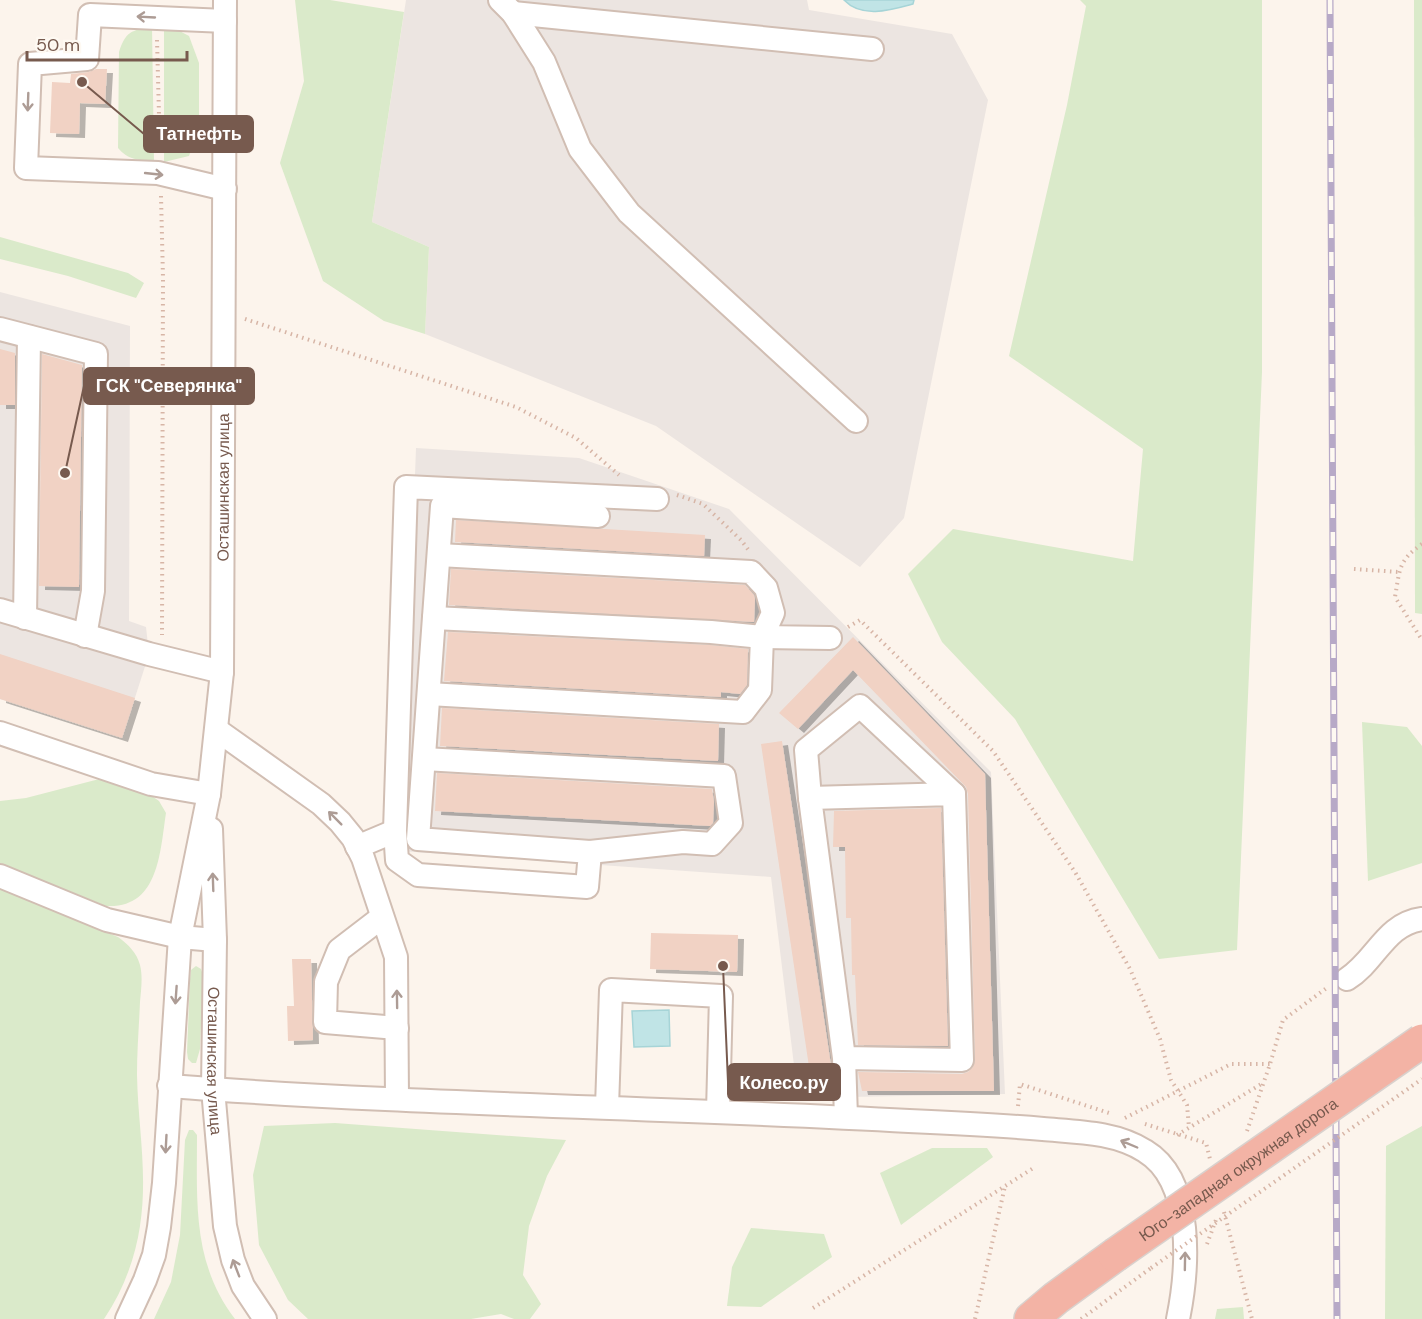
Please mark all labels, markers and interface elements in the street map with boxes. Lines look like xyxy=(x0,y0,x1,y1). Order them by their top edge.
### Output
one-way arrow xyxy=(136,12,156,23)
scale bar xyxy=(27,24,188,62)
text: 50 m xyxy=(36,33,80,57)
one-way arrow xyxy=(23,91,34,111)
callout: Татнефть xyxy=(144,116,253,152)
text: Татнефть xyxy=(156,122,242,146)
one-way arrow xyxy=(144,169,163,180)
callout: ГСК "Северянка" xyxy=(84,368,254,404)
text: ГСК "Северянка" xyxy=(96,374,242,398)
street label: Осташинская улица xyxy=(212,413,234,562)
one-way arrow xyxy=(328,811,343,826)
one-way arrow xyxy=(207,872,218,892)
one-way arrow xyxy=(170,985,181,1005)
street label: Осташинская улица xyxy=(202,987,227,1136)
one-way arrow xyxy=(391,989,402,1009)
callout: Колесо.ру xyxy=(728,1064,840,1100)
text: Колесо.ру xyxy=(740,1071,828,1095)
street label: Юго-западная окружная дорога xyxy=(1135,1093,1342,1246)
one-way arrow xyxy=(160,1134,171,1154)
one-way arrow xyxy=(1121,1138,1139,1149)
one-way arrow xyxy=(1179,1252,1191,1272)
one-way arrow xyxy=(230,1260,241,1278)

